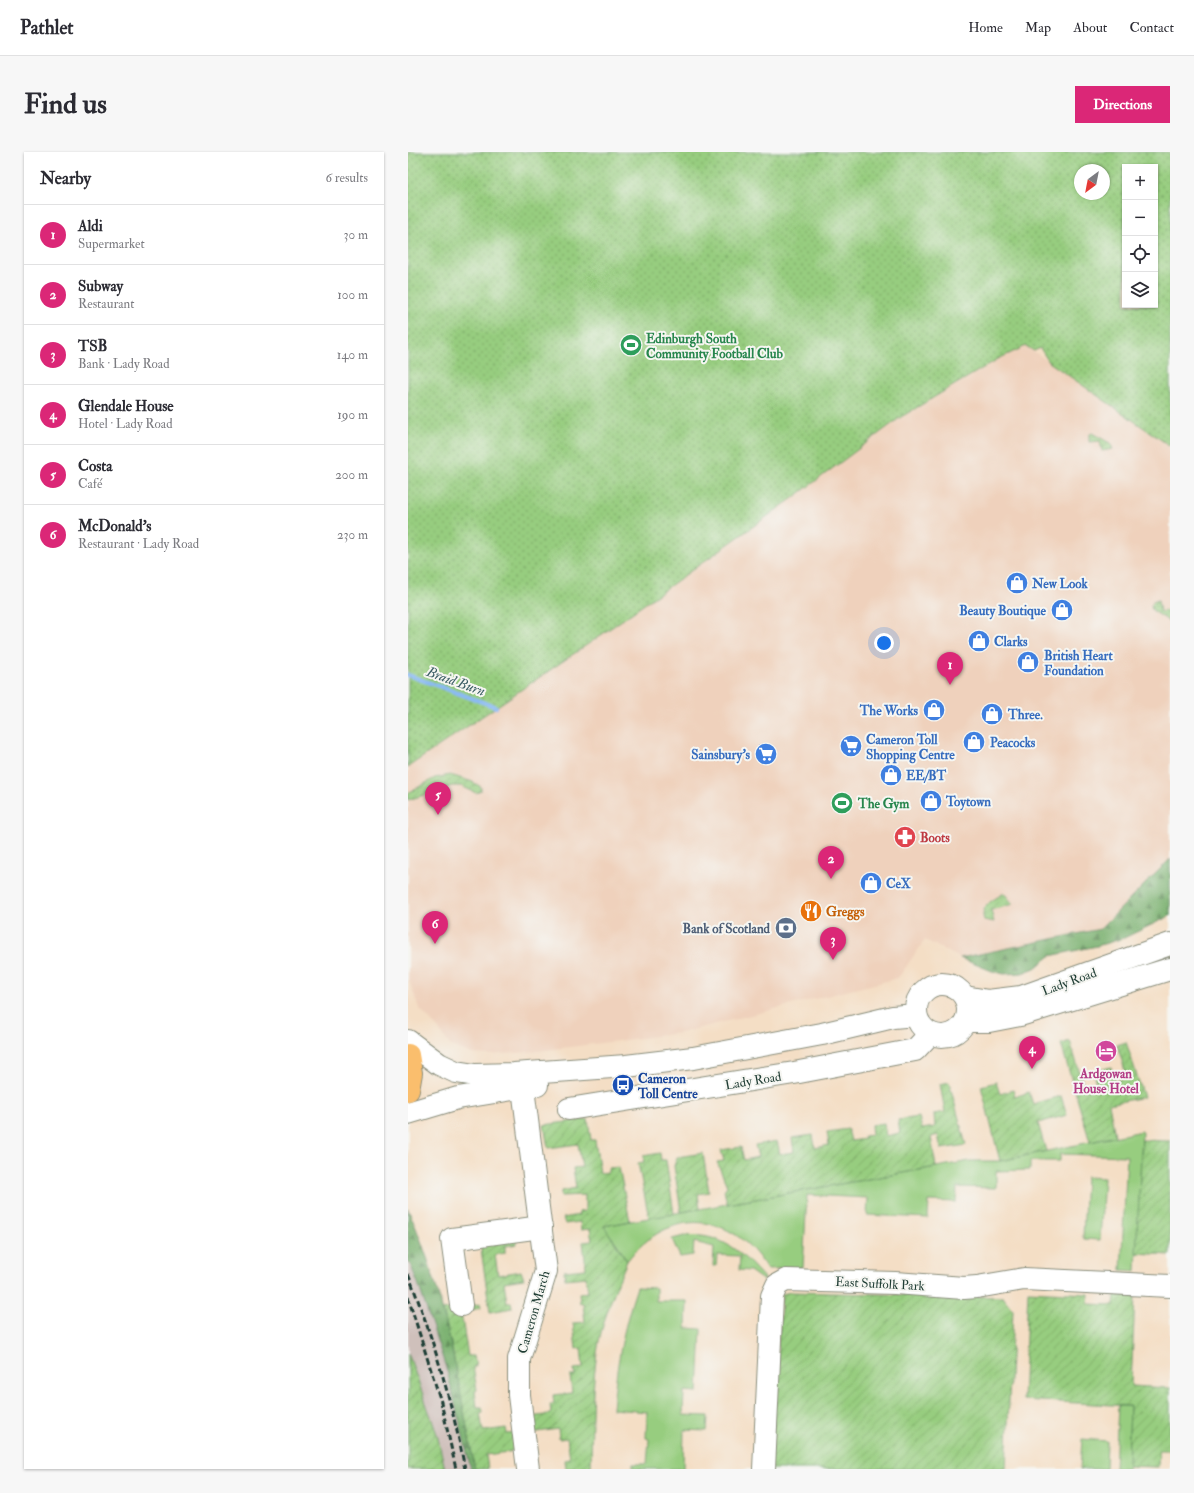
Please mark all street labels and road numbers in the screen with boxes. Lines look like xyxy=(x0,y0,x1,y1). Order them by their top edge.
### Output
street label: Lady Road xyxy=(1040,965,1100,1000)
street label: Lady Road xyxy=(724,1069,783,1094)
street label: Cameron March xyxy=(514,1269,553,1356)
street label: East Suffolk Park xyxy=(835,1274,926,1294)

